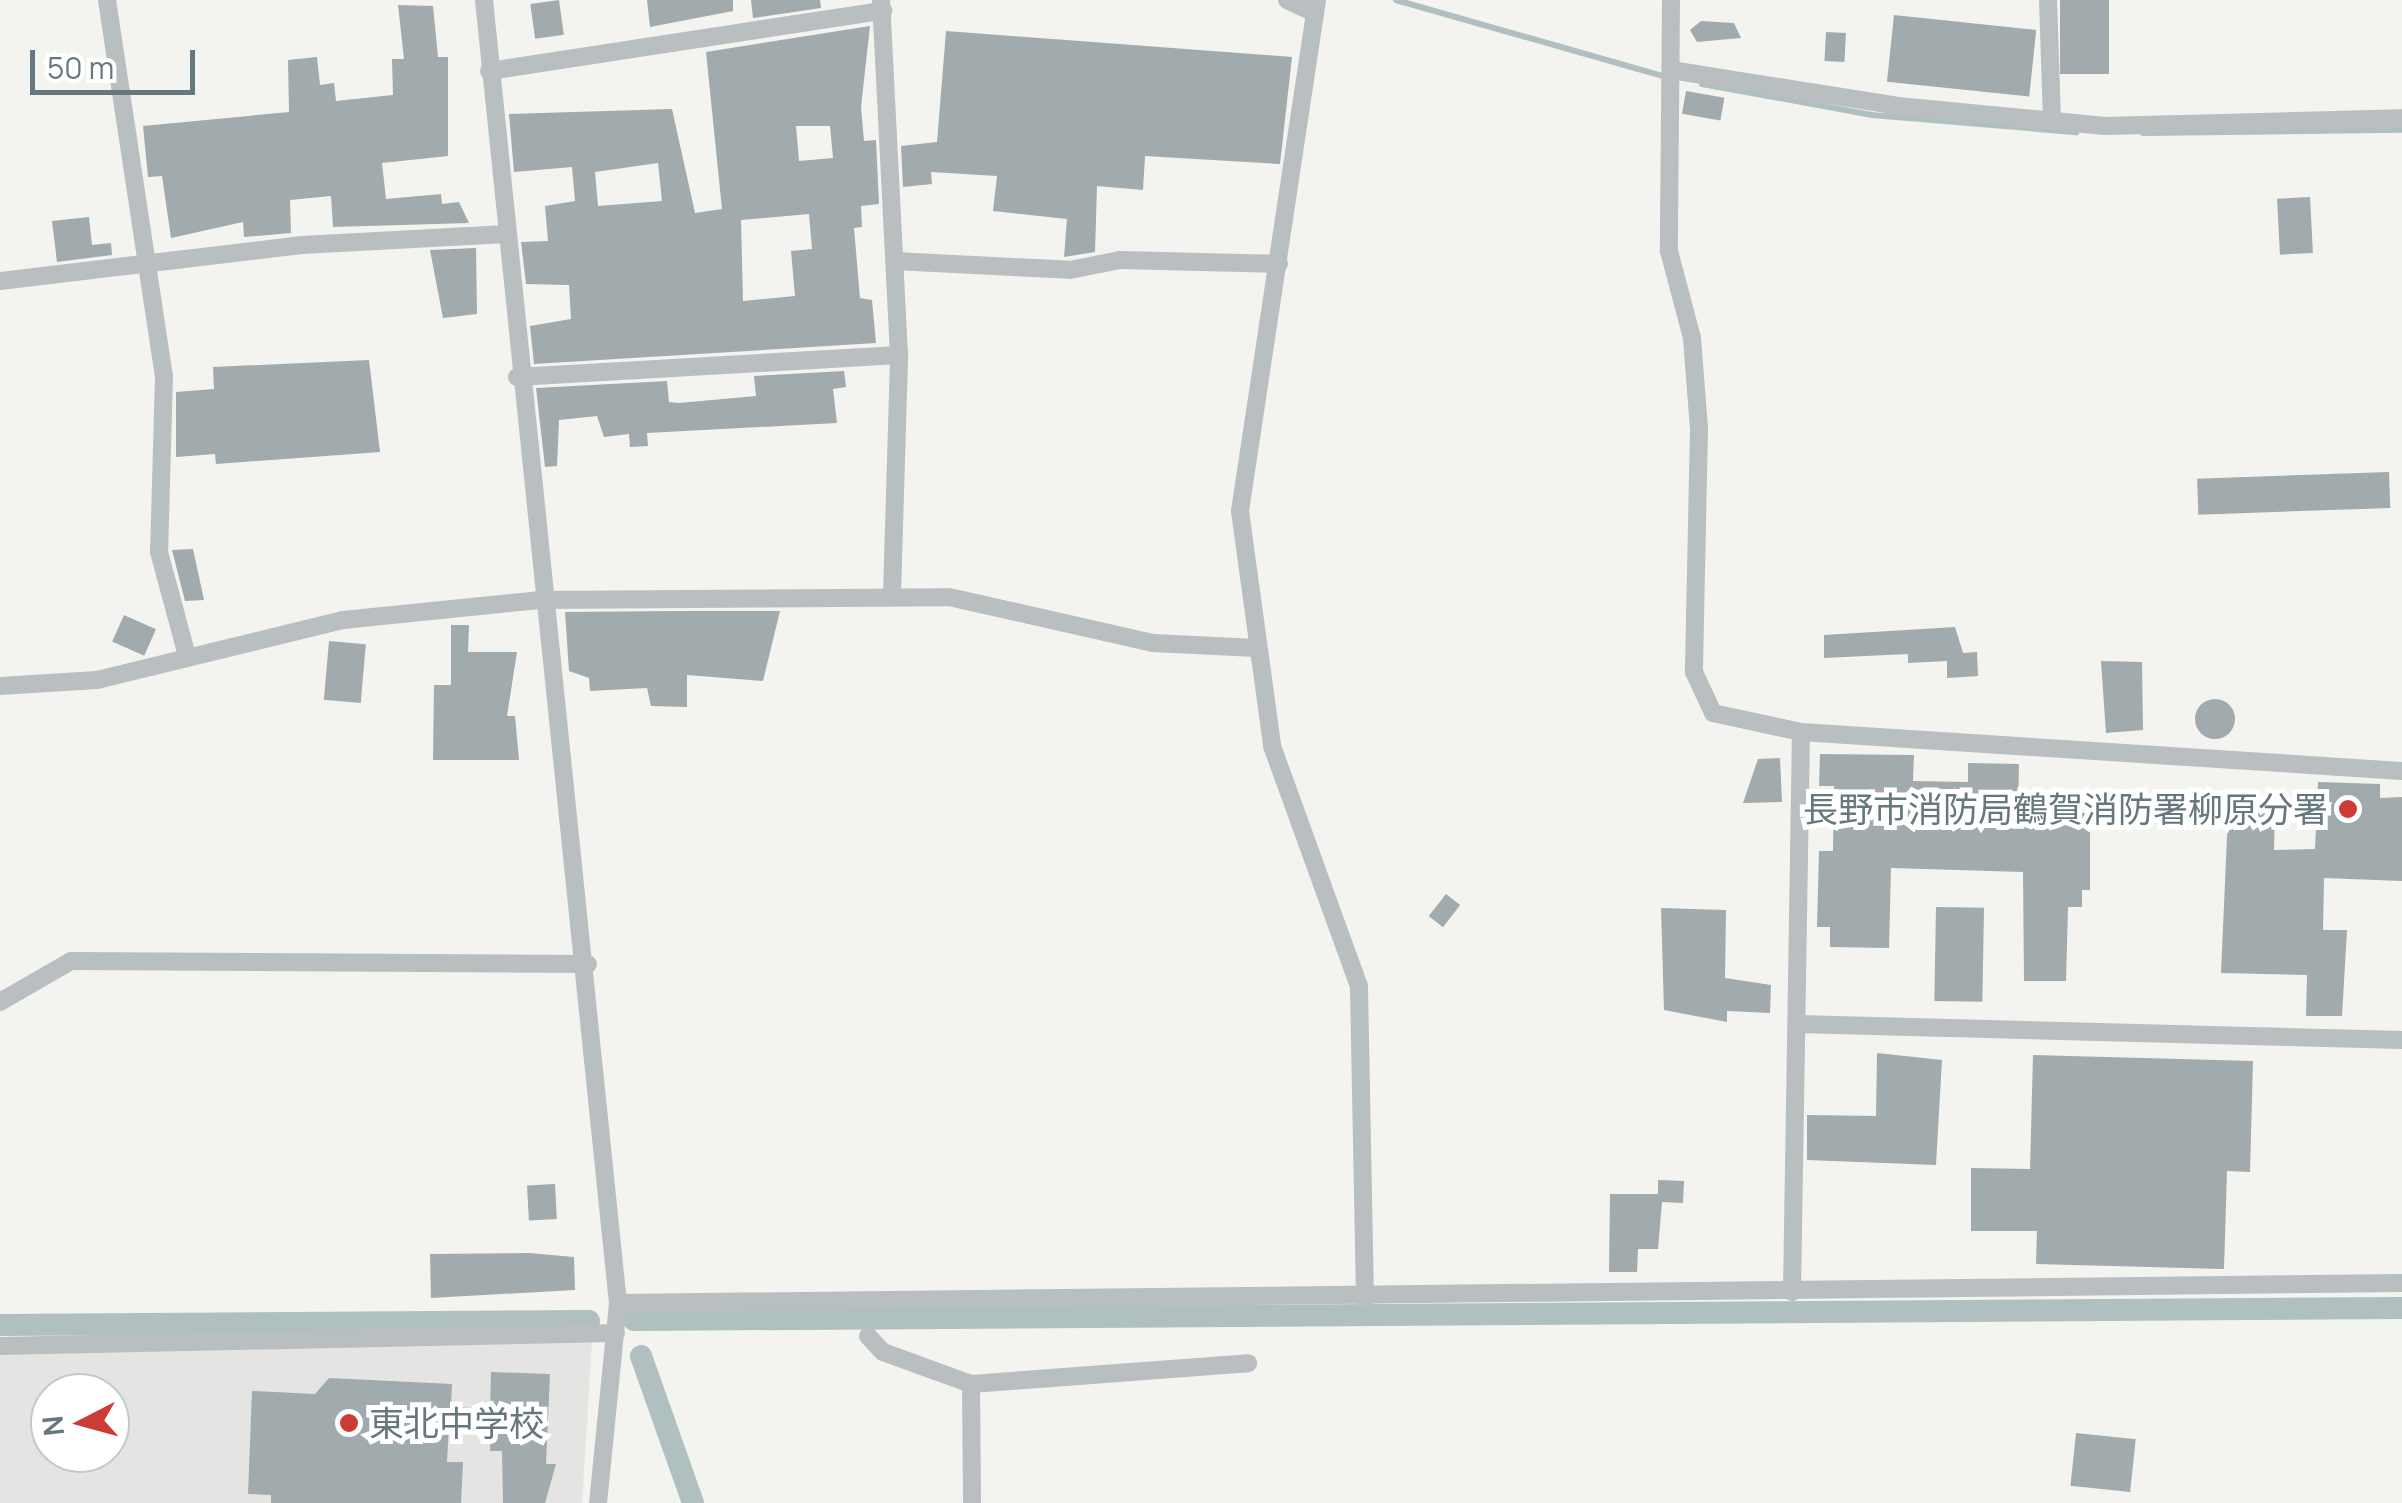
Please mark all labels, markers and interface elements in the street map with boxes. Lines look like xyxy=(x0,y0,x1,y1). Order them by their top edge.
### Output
scale bar xyxy=(35,30,200,92)
text: 50 m xyxy=(47,47,114,88)
place label: 長野市消防局鶴賀消防署柳原分署 xyxy=(1803,788,2328,830)
marker: 長野市消防局鶴賀消防署柳原分署 xyxy=(2337,798,2359,820)
north arrow xyxy=(30,1373,130,1473)
place label: 東北中学校 xyxy=(369,1402,544,1444)
marker: 東北中学校 xyxy=(338,1412,360,1434)
text: N xyxy=(32,1414,72,1438)

